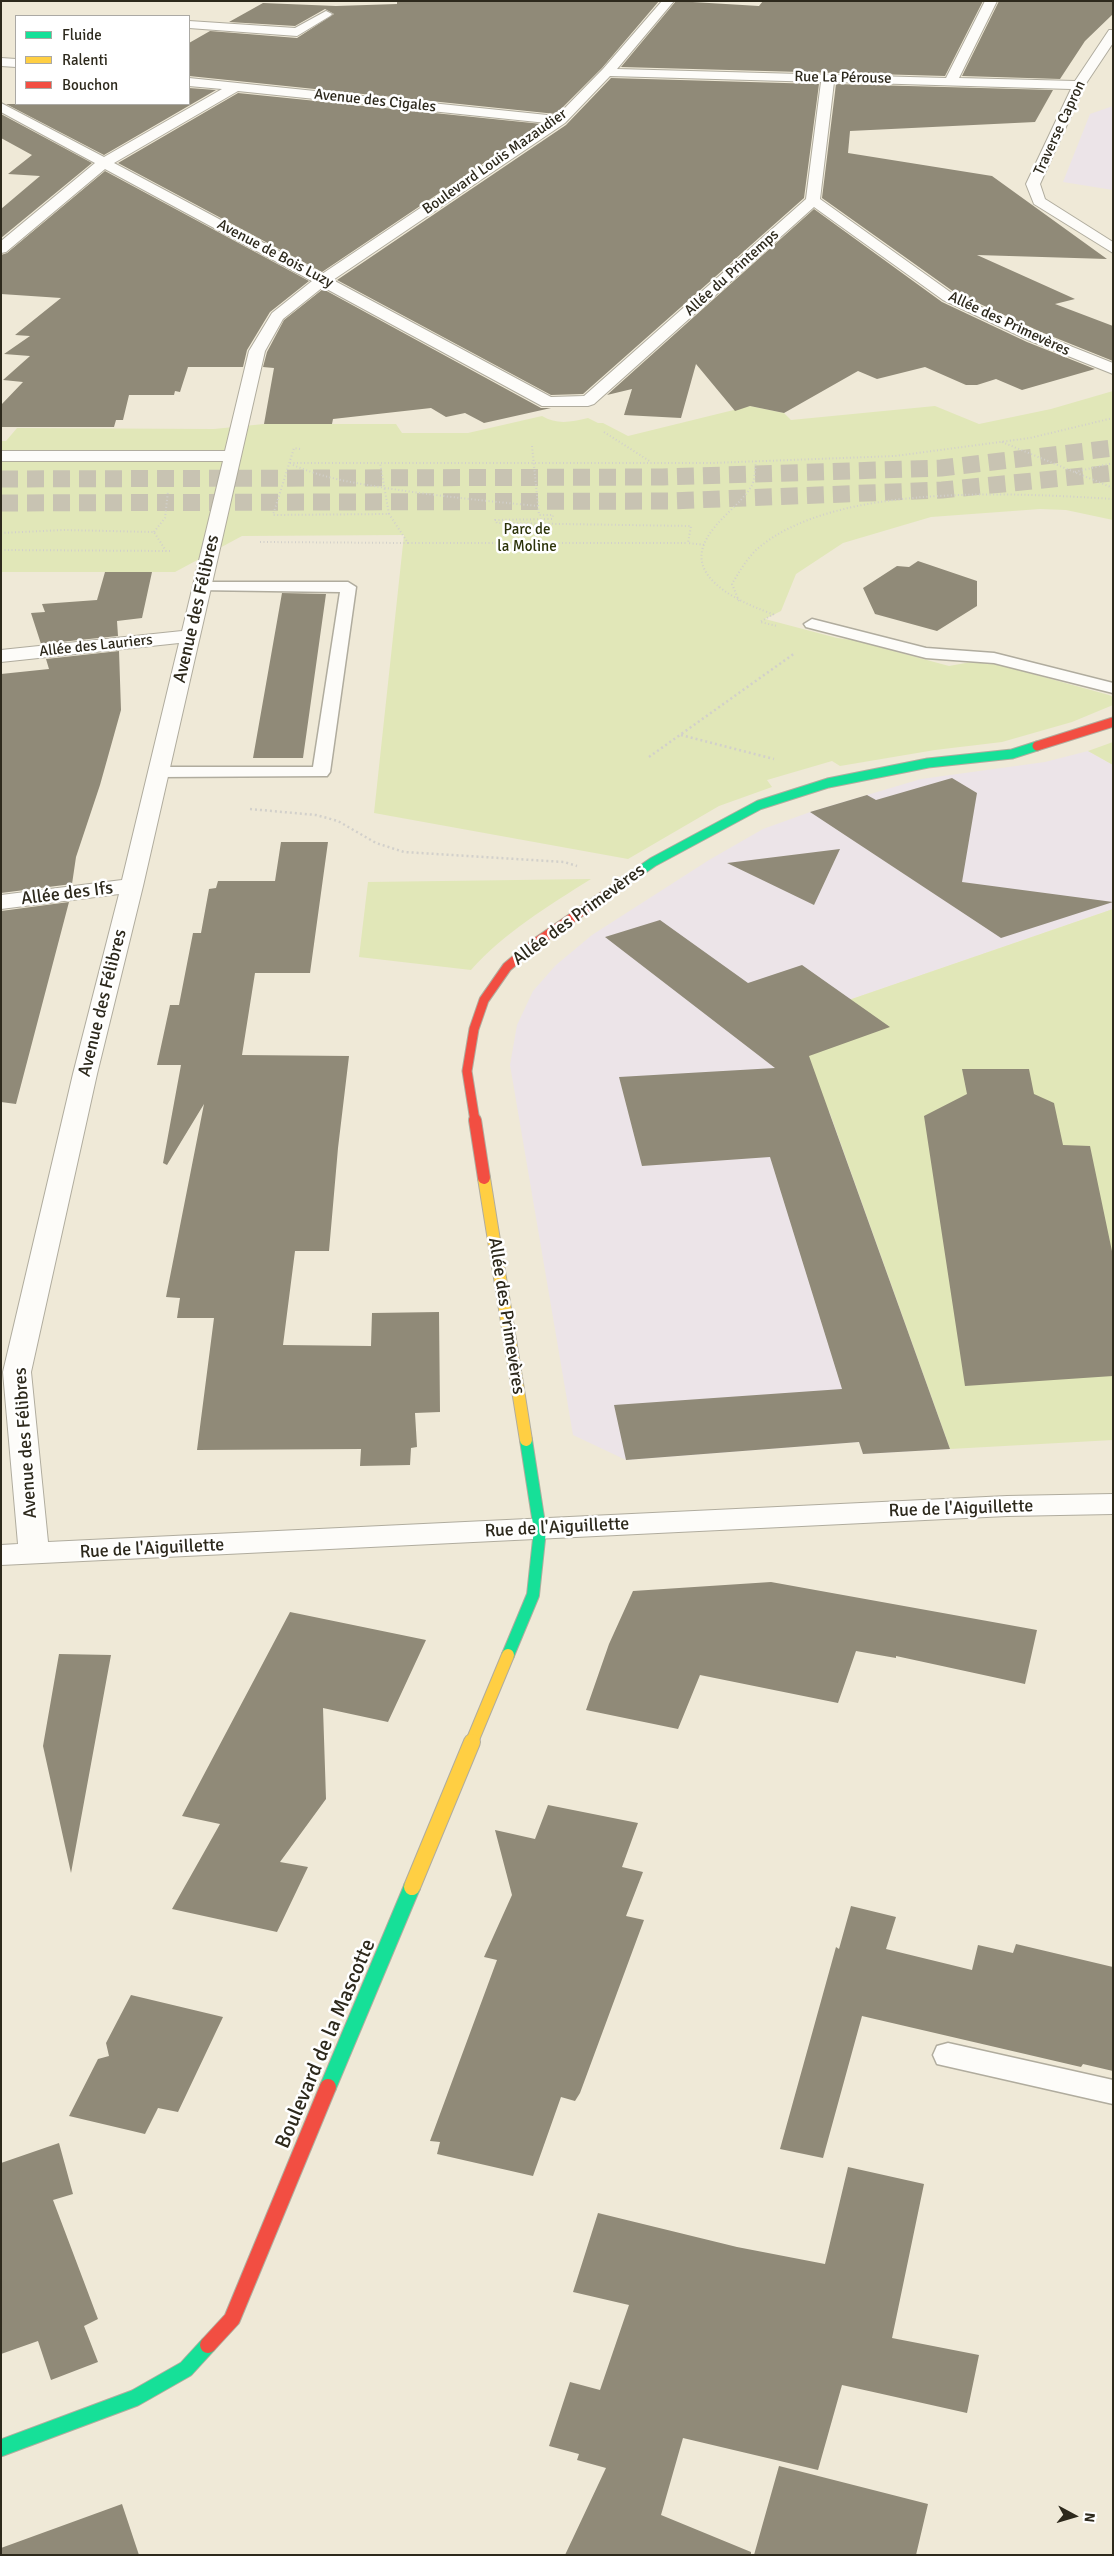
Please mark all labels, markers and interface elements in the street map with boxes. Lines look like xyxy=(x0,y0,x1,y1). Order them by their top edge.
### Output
legend xyxy=(15,15,190,105)
text: Fluide xyxy=(62,26,102,44)
text: Ralenti xyxy=(62,51,108,69)
street label: Rue La Pérouse xyxy=(794,68,892,88)
text: Bouchon xyxy=(62,76,118,94)
street label: Traverse Capron xyxy=(1030,78,1090,178)
street label: Avenue des Cigales xyxy=(313,86,437,116)
street label: Boulevard Louis Mazaudier xyxy=(419,105,571,219)
street label: Avenue de Bois Luzy xyxy=(214,216,336,292)
street label: Allée du Printemps xyxy=(681,226,783,320)
street label: Allée des Primevères xyxy=(945,288,1073,360)
park label: Parc de la Moline xyxy=(497,521,557,556)
street label: Avenue des Félibres xyxy=(169,533,225,685)
street label: Allée des Lauriers xyxy=(38,631,154,661)
street label: Allée des Primevères xyxy=(509,860,649,970)
street label: Allée des Ifs xyxy=(20,878,114,910)
street label: Avenue des Félibres xyxy=(74,927,132,1079)
street label: Allée des Primevères xyxy=(483,1236,529,1396)
street label: Avenue des Félibres xyxy=(10,1367,42,1519)
street label: Rue de l'Aiguillette xyxy=(888,1496,1034,1522)
street label: Rue de l'Aiguillette xyxy=(484,1513,630,1543)
street label: Rue de l'Aiguillette xyxy=(79,1534,225,1564)
street label: Boulevard de la Mascotte xyxy=(270,1936,382,2152)
north arrow xyxy=(1049,2491,1099,2541)
text: N xyxy=(1080,2512,1098,2523)

